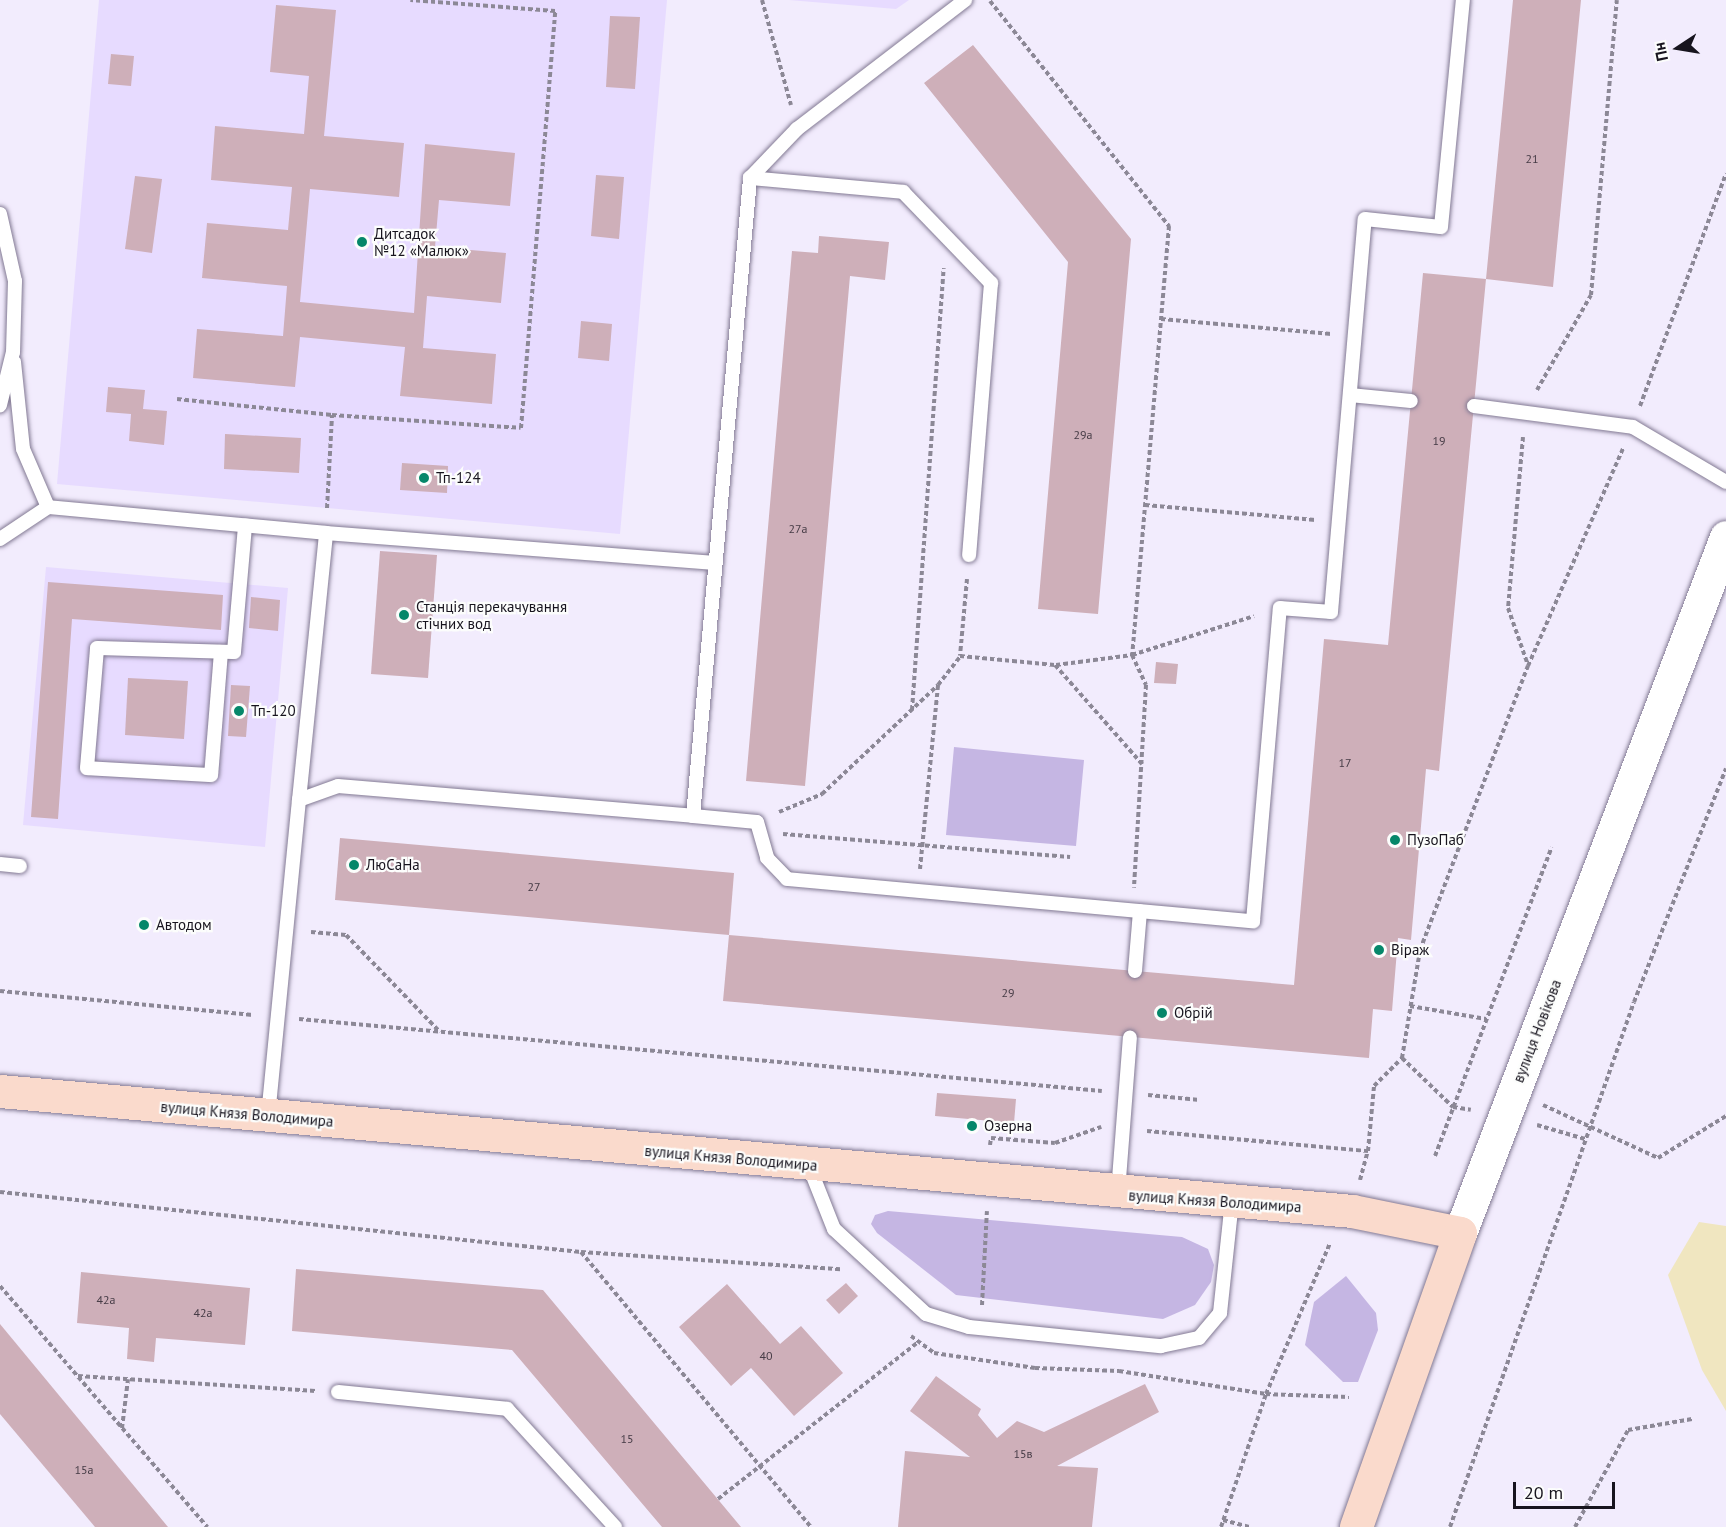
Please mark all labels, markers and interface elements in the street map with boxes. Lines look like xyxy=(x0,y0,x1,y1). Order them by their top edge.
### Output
north arrow xyxy=(1648,18,1708,78)
text: Пн xyxy=(1649,40,1672,63)
house number: 21 xyxy=(1525,152,1539,166)
place label: Дитсадок №12 «Малюк» xyxy=(374,224,469,259)
marker: Дитсадок №12 «Малюк» xyxy=(355,235,369,249)
house number: 29а xyxy=(1073,428,1093,442)
house number: 19 xyxy=(1432,434,1446,448)
place label: Тп-124 xyxy=(436,469,481,487)
marker: Тп-124 xyxy=(417,471,431,485)
house number: 27а xyxy=(788,522,808,536)
place label: Станція перекачування стічних вод xyxy=(416,597,567,632)
marker: Станція перекачування стічних вод xyxy=(397,608,411,622)
place label: Тп-120 xyxy=(251,702,296,720)
marker: Тп-120 xyxy=(232,704,246,718)
house number: 17 xyxy=(1338,756,1352,770)
place label: ПузоПаб xyxy=(1407,831,1464,849)
marker: ПузоПаб xyxy=(1388,833,1402,847)
place label: ЛюСаНа xyxy=(366,856,420,874)
marker: ЛюСаНа xyxy=(347,858,361,872)
house number: 27 xyxy=(527,880,541,894)
place label: Автодом xyxy=(156,916,212,934)
marker: Автодом xyxy=(137,918,151,932)
place label: Віраж xyxy=(1391,941,1429,959)
marker: Віраж xyxy=(1372,943,1386,957)
street label: вулиця Новікова xyxy=(1509,977,1565,1085)
house number: 29 xyxy=(1001,986,1015,1000)
place label: Обрiй xyxy=(1174,1004,1213,1022)
marker: Обрiй xyxy=(1155,1006,1169,1020)
street label: вулиця Князя Володимира xyxy=(160,1097,334,1131)
place label: Озерна xyxy=(984,1117,1032,1135)
marker: Озерна xyxy=(965,1119,979,1133)
street label: вулиця Князя Володимира xyxy=(644,1141,818,1175)
street label: вулиця Князя Володимира xyxy=(1128,1186,1302,1216)
house number: 42а xyxy=(96,1293,116,1307)
house number: 42а xyxy=(193,1306,213,1320)
house number: 40 xyxy=(759,1349,773,1363)
house number: 15 xyxy=(620,1432,634,1446)
house number: 15в xyxy=(1013,1447,1033,1461)
house number: 15а xyxy=(74,1463,94,1477)
scale bar xyxy=(1516,1470,1618,1508)
text: 20 m xyxy=(1524,1481,1563,1504)

